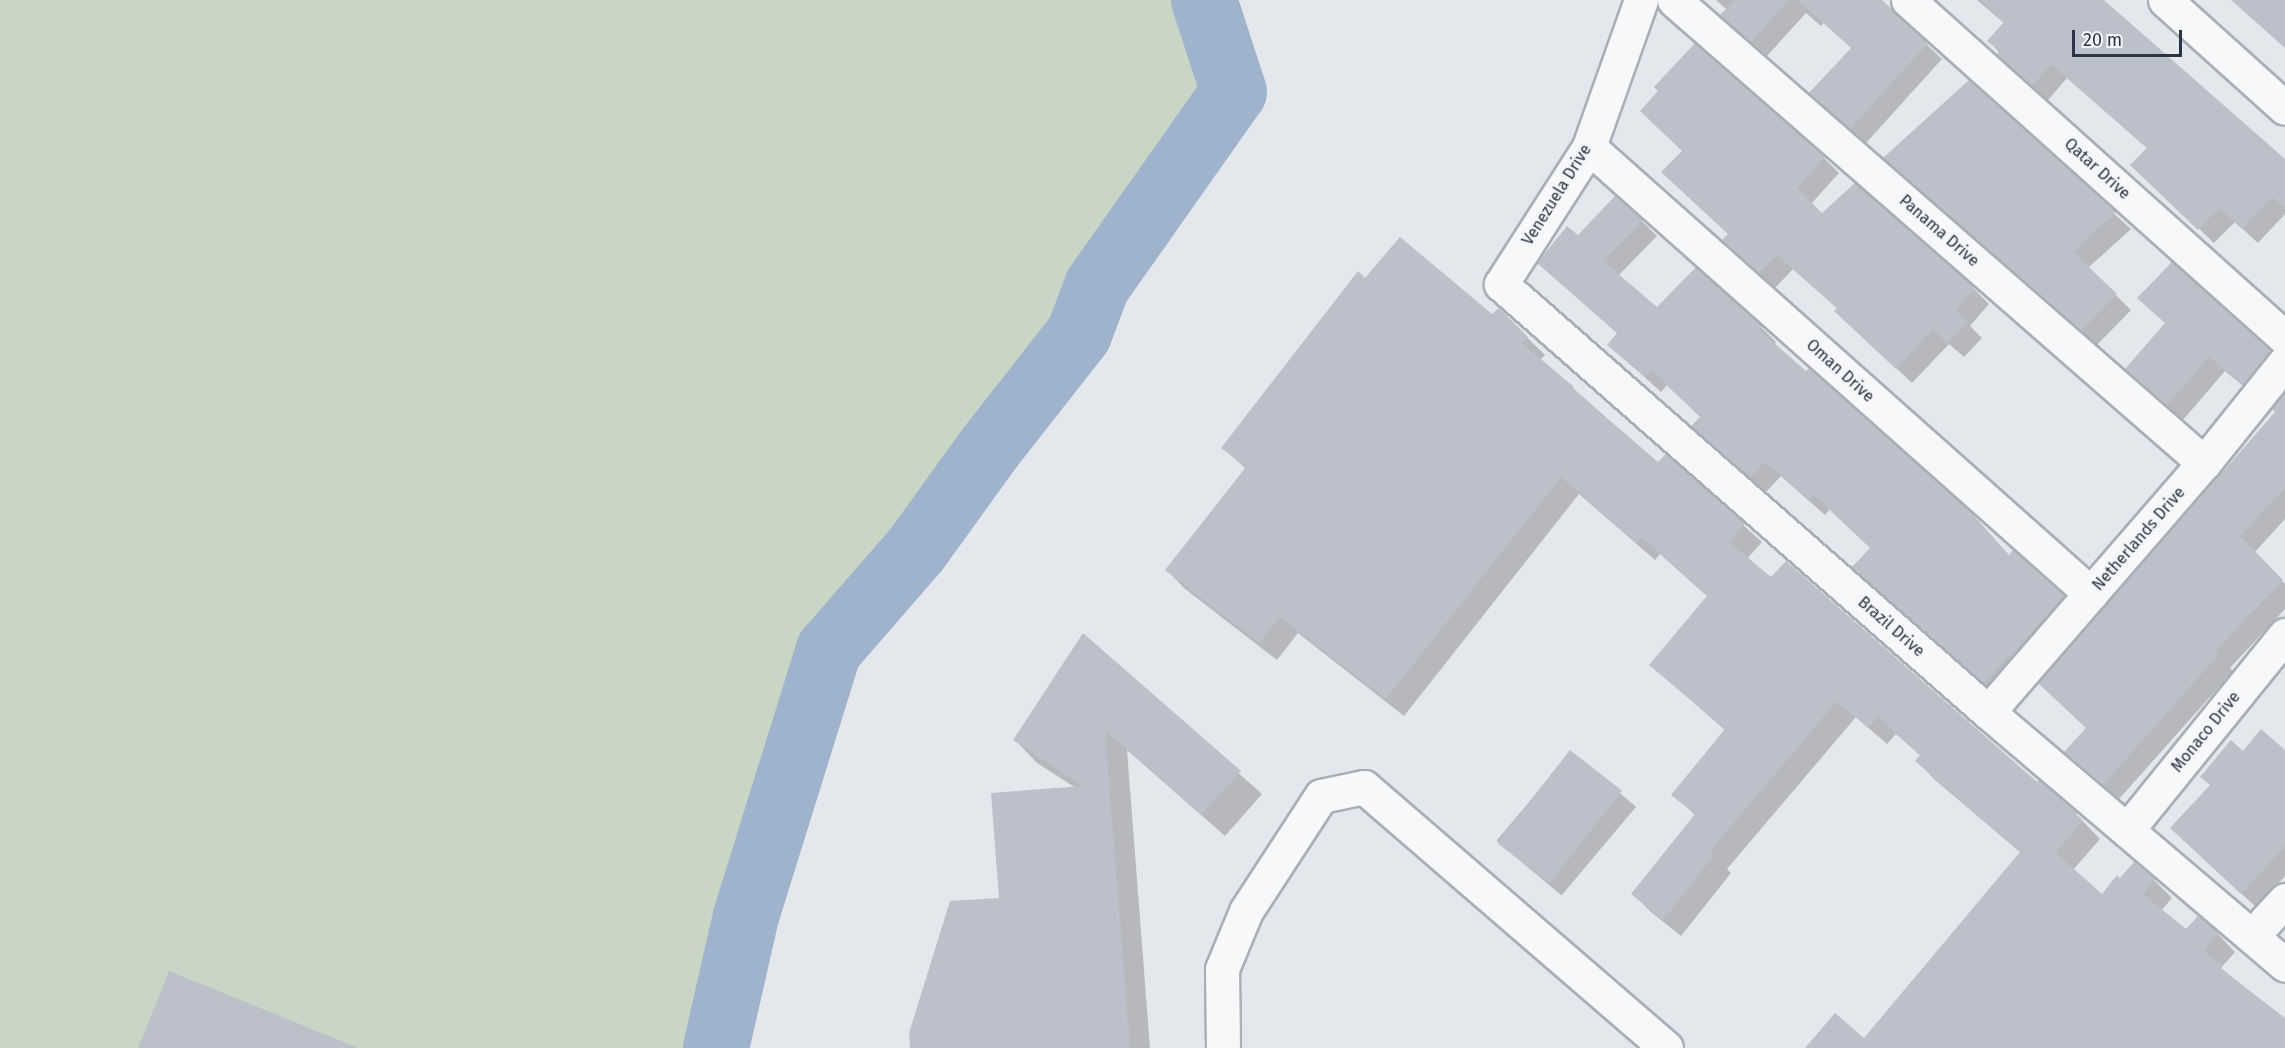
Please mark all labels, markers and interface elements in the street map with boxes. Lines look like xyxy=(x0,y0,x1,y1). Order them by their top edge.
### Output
scale bar xyxy=(2075,18,2184,56)
text: 20 m xyxy=(2083,29,2122,51)
street label: Qatar Drive xyxy=(2060,134,2134,204)
street label: Venezuela Drive xyxy=(1518,141,1596,249)
street label: Panama Drive xyxy=(1895,191,1983,271)
street label: Oman Drive xyxy=(1802,336,1878,406)
street label: Netherlands Drive xyxy=(2089,483,2189,595)
street label: Brazil Drive xyxy=(1854,593,1928,661)
street label: Monaco Drive xyxy=(2168,688,2244,776)

